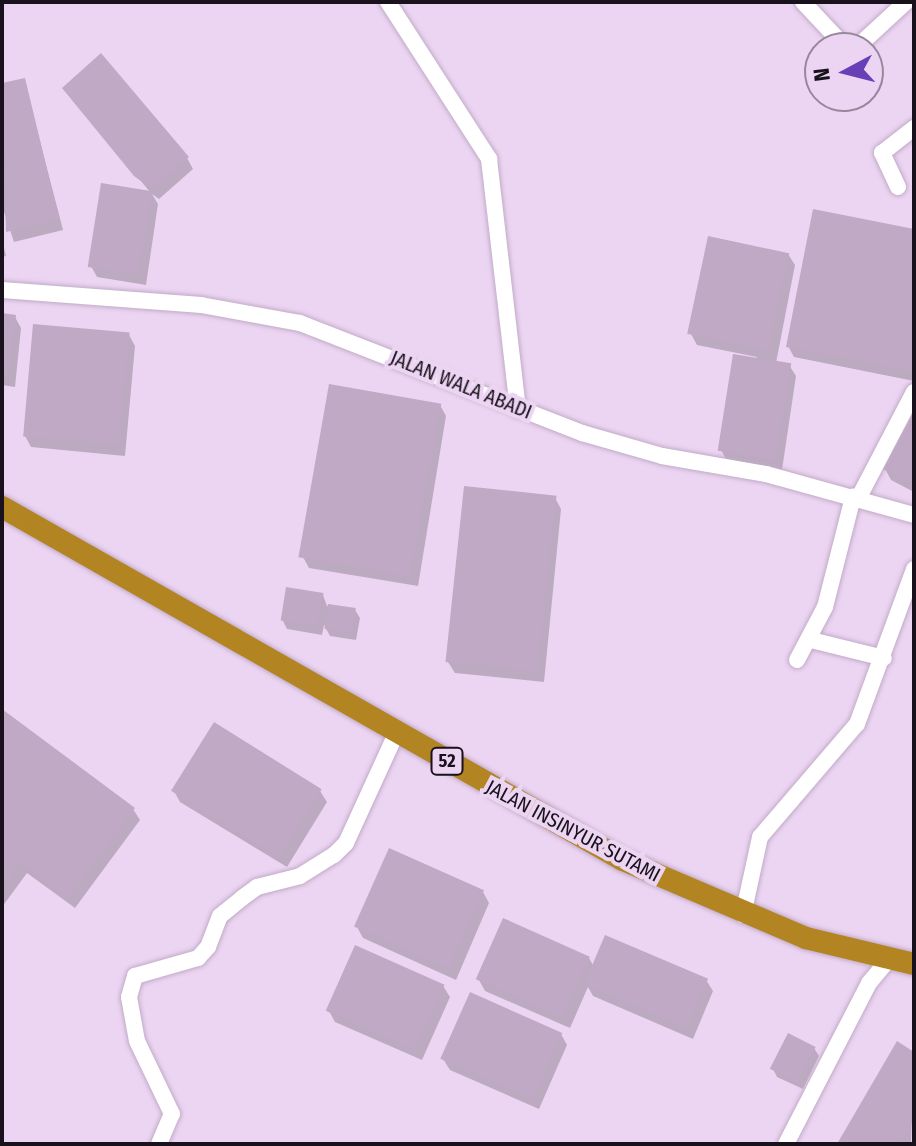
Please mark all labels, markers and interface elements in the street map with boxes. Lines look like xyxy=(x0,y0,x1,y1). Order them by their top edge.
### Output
north arrow xyxy=(804,32,884,112)
text: N xyxy=(807,67,836,83)
street label: JALAN WALA ABADI xyxy=(387,346,535,424)
road number: 52 xyxy=(429,747,465,775)
street label: JALAN INSINYUR SUTAMI xyxy=(482,775,664,887)

